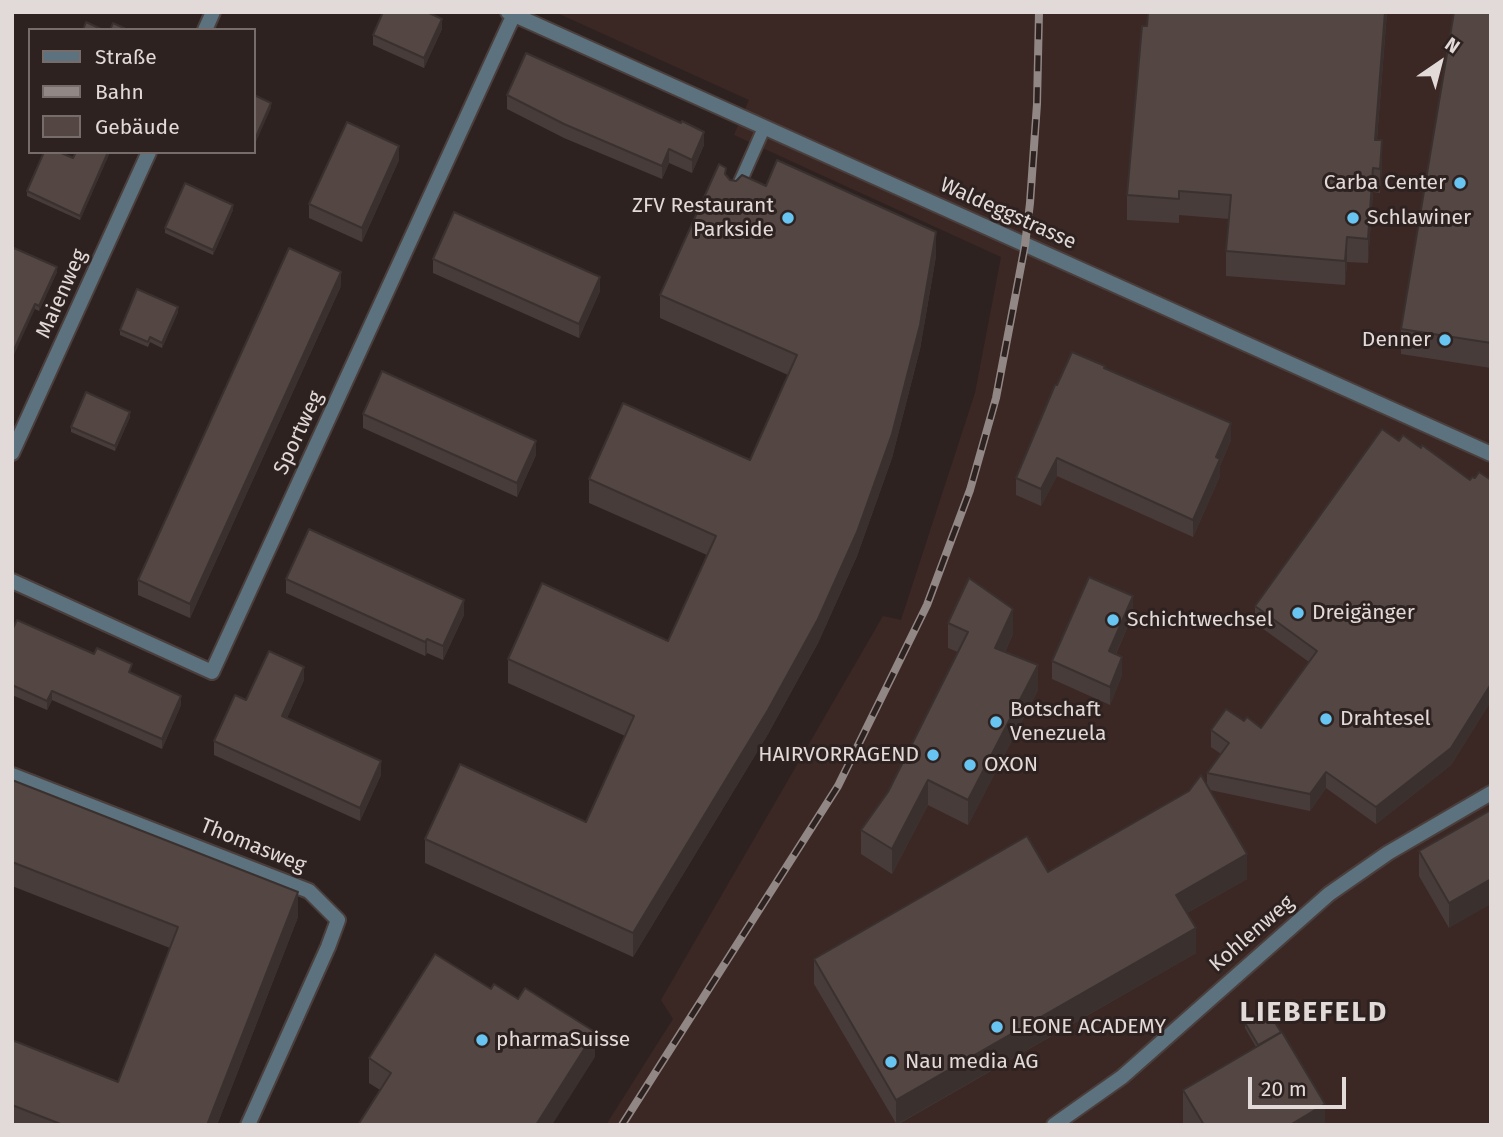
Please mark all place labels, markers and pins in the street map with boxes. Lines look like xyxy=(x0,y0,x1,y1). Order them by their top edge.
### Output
place label: Carba Center xyxy=(1324,170,1446,196)
marker: Carba Center xyxy=(1452,175,1468,191)
place label: ZFV Restaurant Parkside xyxy=(632,193,774,243)
place label: Schlawiner xyxy=(1367,205,1471,231)
marker: ZFV Restaurant Parkside xyxy=(780,210,796,226)
marker: Schlawiner xyxy=(1345,210,1361,226)
place label: Denner xyxy=(1362,327,1431,353)
marker: Denner xyxy=(1437,332,1453,348)
place label: Dreigänger xyxy=(1312,600,1415,626)
marker: Dreigänger xyxy=(1290,605,1306,621)
place label: Schichtwechsel xyxy=(1127,607,1273,633)
marker: Schichtwechsel xyxy=(1105,612,1121,628)
place label: Botschaft Venezuela xyxy=(1010,697,1106,747)
place label: Drahtesel xyxy=(1340,706,1431,732)
marker: Drahtesel xyxy=(1318,711,1334,727)
marker: Botschaft Venezuela xyxy=(988,714,1004,730)
place label: HAIRVORRAGEND xyxy=(758,742,919,768)
marker: HAIRVORRAGEND xyxy=(925,747,941,763)
place label: OXON xyxy=(984,752,1038,778)
marker: OXON xyxy=(962,757,978,773)
place label: LEONE ACADEMY xyxy=(1011,1014,1166,1040)
marker: LEONE ACADEMY xyxy=(989,1019,1005,1035)
place label: pharmaSuisse xyxy=(496,1027,630,1053)
marker: pharmaSuisse xyxy=(474,1032,490,1048)
place label: Nau media AG xyxy=(905,1049,1039,1075)
marker: Nau media AG xyxy=(883,1054,899,1070)

